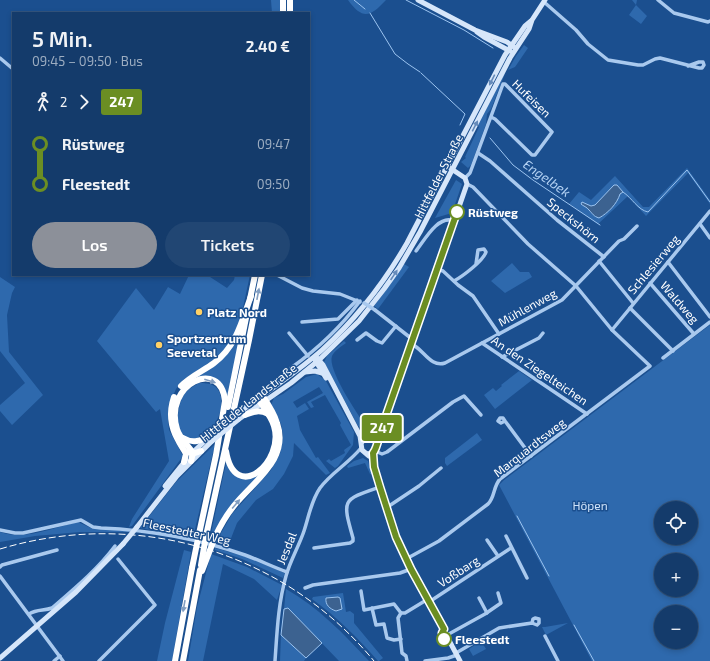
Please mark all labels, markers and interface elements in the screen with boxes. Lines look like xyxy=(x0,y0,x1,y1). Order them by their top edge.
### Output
text: 5 Min. xyxy=(32,25,93,51)
text: 2.40 € xyxy=(246,37,290,55)
text: 09:45 – 09:50 · Bus xyxy=(32,53,143,69)
one-way arrow xyxy=(489,74,495,85)
street label: Hufeisen xyxy=(510,76,554,120)
icon: walk xyxy=(32,91,54,113)
icon: forward xyxy=(73,91,95,113)
text: 247 xyxy=(109,93,134,110)
text: 2 xyxy=(60,94,67,110)
one-way arrow xyxy=(472,120,478,132)
street label: Hittfelder Straße xyxy=(411,132,465,220)
text: Rüstweg xyxy=(62,135,125,153)
text: 09:47 xyxy=(257,136,290,152)
water label: Engelbek xyxy=(520,156,574,200)
text: Fleestedt xyxy=(62,175,130,193)
text: 09:50 xyxy=(257,176,290,192)
street label: Speckshörn xyxy=(545,194,603,246)
marker: Rüstweg xyxy=(449,204,465,220)
place label: Rüstweg xyxy=(468,205,518,219)
button: Los xyxy=(32,222,157,268)
button: Tickets xyxy=(165,222,290,268)
street label: Schlesierweg xyxy=(624,231,682,296)
one-way arrow xyxy=(390,269,398,280)
street label: Waldweg xyxy=(658,278,702,326)
street label: Mühlenweg xyxy=(495,285,559,329)
one-way arrow xyxy=(255,288,261,300)
place label: Platz Nord xyxy=(207,305,267,319)
marker: Platz Nord xyxy=(194,307,204,317)
place label: Sportzentrum Seevetal xyxy=(167,331,246,359)
street label: An den Ziegelteichen xyxy=(489,333,591,407)
marker: Sportzentrum Seevetal xyxy=(154,340,164,350)
street label: Hittfelder Landstraße xyxy=(197,360,299,444)
one-way arrow xyxy=(205,378,217,384)
street label: Marquardtsweg xyxy=(490,414,568,479)
line badge: 247 xyxy=(359,415,405,441)
text: 247 xyxy=(370,419,394,436)
park label: Höpen xyxy=(572,498,608,512)
one-way arrow xyxy=(231,499,240,509)
map controls xyxy=(654,501,698,649)
button: locate xyxy=(654,501,698,545)
street label: Fleestedter Weg xyxy=(142,515,232,547)
street label: Jesdal xyxy=(273,529,299,566)
street label: Voßbarg xyxy=(435,552,482,590)
button: + xyxy=(654,553,698,597)
one-way arrow xyxy=(181,600,187,612)
button: − xyxy=(654,605,698,649)
marker: Fleestedt xyxy=(436,631,452,647)
place label: Fleestedt xyxy=(455,632,509,646)

